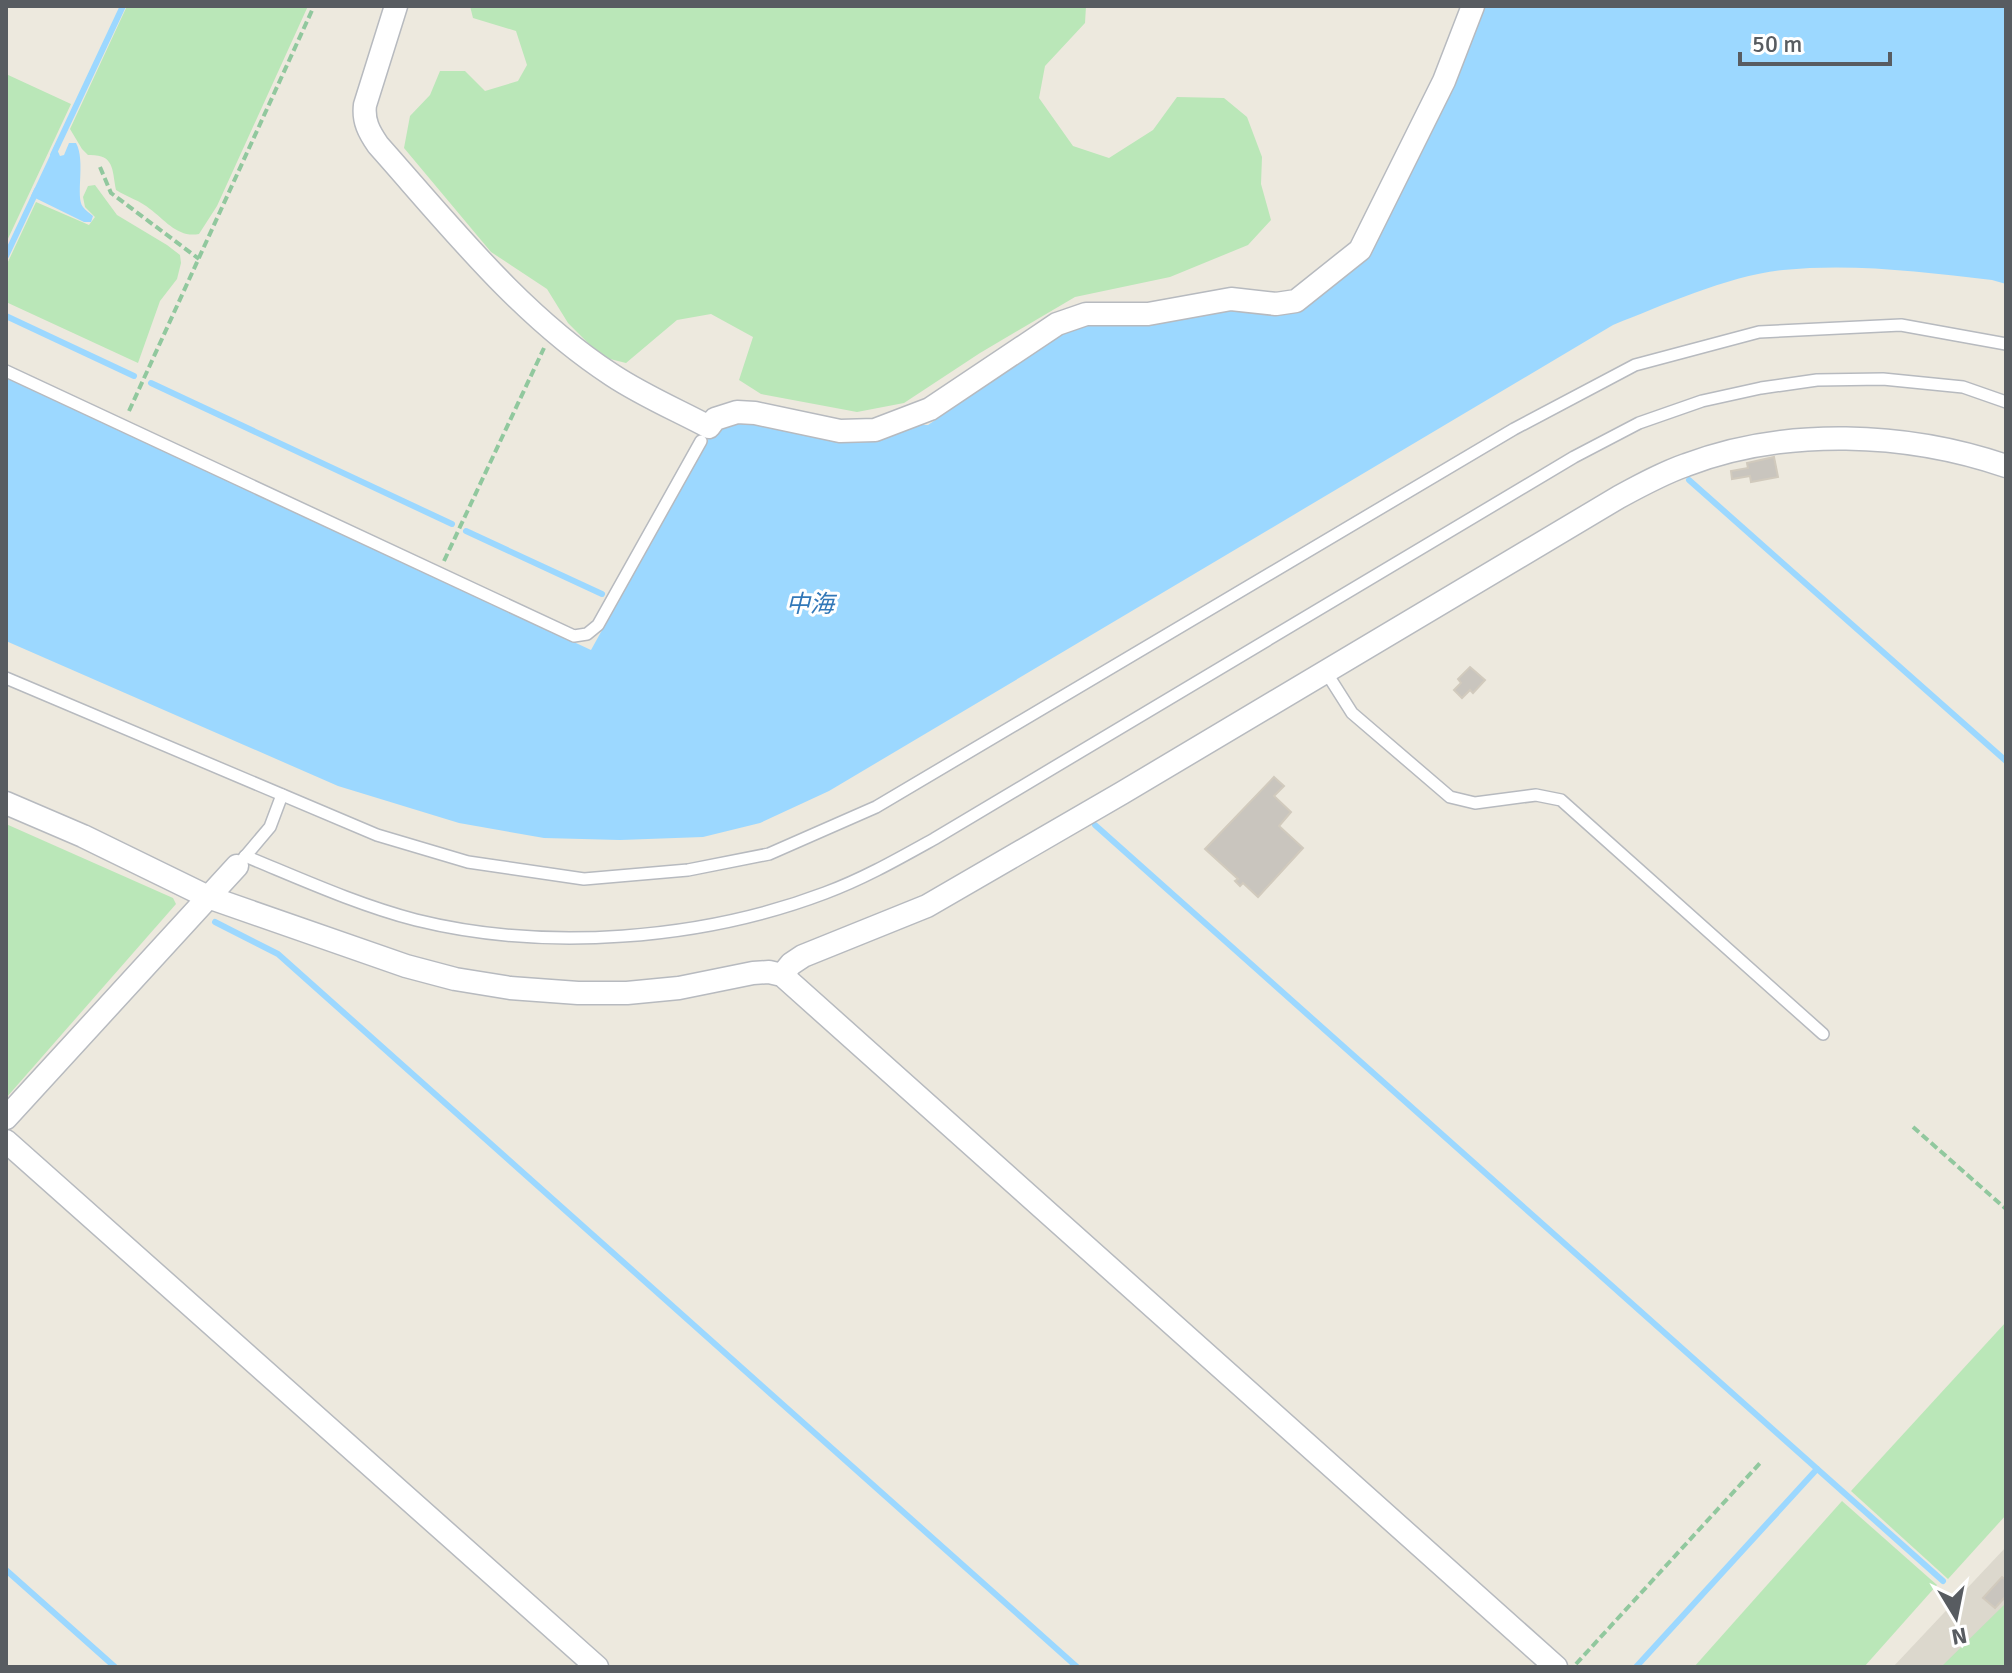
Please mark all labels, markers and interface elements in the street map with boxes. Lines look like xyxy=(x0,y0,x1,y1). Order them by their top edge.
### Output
scale bar xyxy=(1740,16,1890,66)
text: 50 m xyxy=(1752,29,1802,59)
water label: 中海 xyxy=(786,589,838,619)
north arrow xyxy=(1916,1577,1996,1657)
text: N xyxy=(1950,1622,1969,1651)

